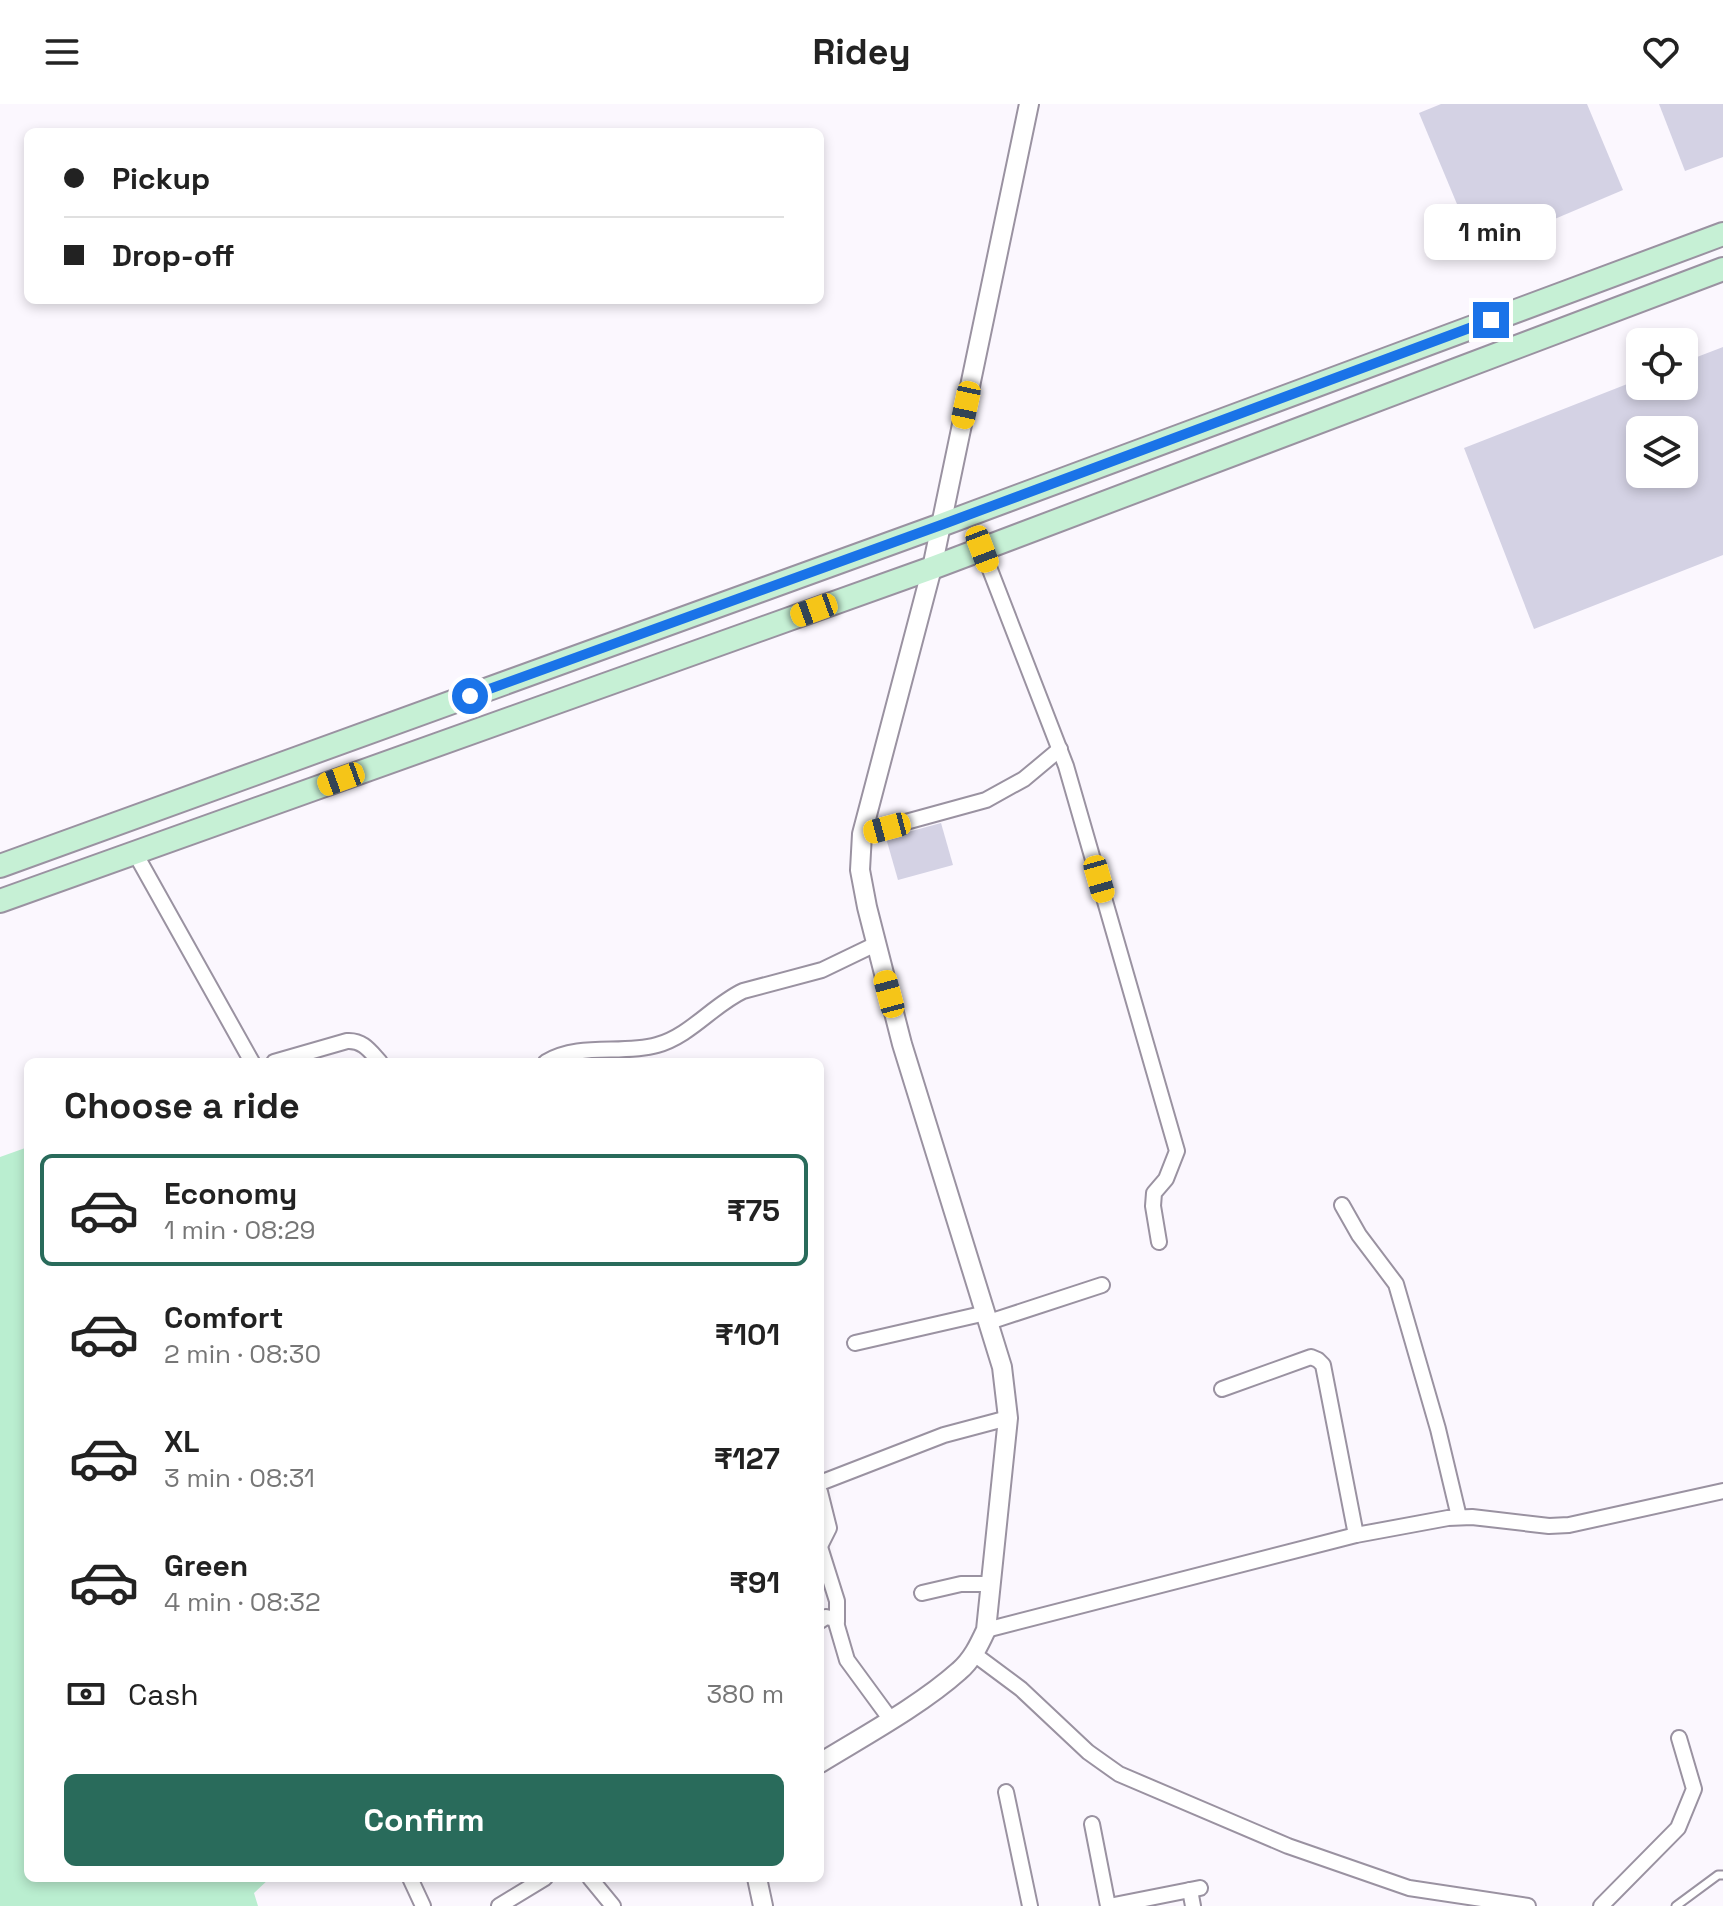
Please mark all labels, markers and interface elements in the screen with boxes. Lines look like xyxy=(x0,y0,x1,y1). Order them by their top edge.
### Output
text: Ridey xyxy=(812,29,911,75)
icon: menu xyxy=(40,30,84,74)
icon: heart xyxy=(1639,30,1683,74)
text: Pickup xyxy=(112,159,210,198)
callout: 1 min xyxy=(1425,204,1557,260)
text: 1 min xyxy=(1458,215,1522,249)
text: Drop-off xyxy=(112,236,235,275)
route end xyxy=(1473,302,1509,338)
map controls xyxy=(1626,328,1698,488)
button: locate xyxy=(1626,328,1698,400)
car xyxy=(949,379,983,431)
button: layers xyxy=(1626,416,1698,488)
car xyxy=(962,522,1002,576)
car xyxy=(787,591,841,629)
route start xyxy=(452,678,488,714)
car xyxy=(314,760,368,798)
car xyxy=(861,810,913,846)
car xyxy=(1081,853,1117,905)
car xyxy=(871,968,907,1020)
text: Choose a ride xyxy=(64,1083,300,1129)
icon: car xyxy=(68,1174,140,1246)
text: Economy xyxy=(164,1174,297,1213)
text: ₹75 xyxy=(727,1191,780,1230)
text: 1 min · 08:29 xyxy=(164,1213,315,1247)
icon: car xyxy=(68,1298,140,1370)
text: Comfort xyxy=(164,1298,283,1337)
text: ₹101 xyxy=(715,1315,780,1354)
text: 2 min · 08:30 xyxy=(164,1337,321,1371)
icon: car xyxy=(68,1422,140,1494)
text: XL xyxy=(164,1422,200,1461)
text: ₹127 xyxy=(714,1439,780,1478)
text: 3 min · 08:31 xyxy=(164,1461,315,1495)
icon: car xyxy=(68,1546,140,1618)
text: Green xyxy=(164,1546,248,1585)
text: ₹91 xyxy=(729,1563,780,1602)
text: 4 min · 08:32 xyxy=(164,1585,321,1619)
icon: cash xyxy=(64,1672,108,1716)
text: Cash xyxy=(128,1675,199,1714)
text: 380 m xyxy=(706,1677,784,1711)
button: Confirm xyxy=(64,1774,784,1866)

